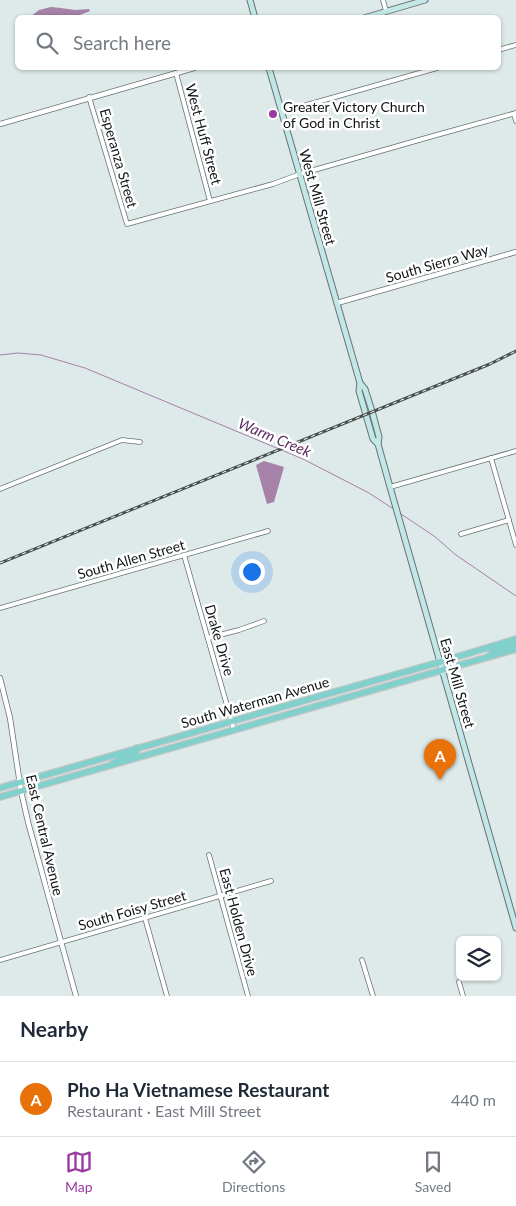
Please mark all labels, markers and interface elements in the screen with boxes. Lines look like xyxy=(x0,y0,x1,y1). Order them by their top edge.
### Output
search box xyxy=(15,15,501,70)
icon: search xyxy=(33,29,61,57)
text: Search here xyxy=(73,31,171,54)
street label: West Huff Street xyxy=(182,82,226,186)
place label: Greater Victory Church of God in Christ xyxy=(283,98,425,131)
street label: Esperanza Street xyxy=(97,106,141,210)
marker: Greater Victory Church of God in Christ xyxy=(267,108,279,120)
street label: West Mill Street xyxy=(296,147,340,247)
street label: South Sierra Way xyxy=(384,240,491,286)
water label: Warm Creek xyxy=(236,414,315,461)
street label: South Allen Street xyxy=(75,536,187,582)
your location xyxy=(239,559,265,585)
street label: Drake Drive xyxy=(202,602,238,678)
street label: East Mill Street xyxy=(437,636,479,730)
street label: South Waterman Avenue xyxy=(179,673,331,731)
pin: A xyxy=(424,739,456,780)
street label: East Central Avenue xyxy=(23,773,67,897)
street label: East Holden Drive xyxy=(216,866,262,978)
street label: South Foisy Street xyxy=(76,886,188,934)
map controls xyxy=(456,936,501,981)
button: layers xyxy=(456,936,501,981)
text: Nearby xyxy=(20,1016,88,1041)
text: Pho Ha Vietnamese Restaurant xyxy=(67,1078,329,1101)
text: A xyxy=(30,1090,42,1109)
text: 440 m xyxy=(451,1090,496,1109)
text: Restaurant · East Mill Street xyxy=(67,1101,261,1120)
tab: Map xyxy=(65,1148,93,1195)
tab: Directions xyxy=(222,1148,285,1195)
tab: Saved xyxy=(415,1148,451,1195)

